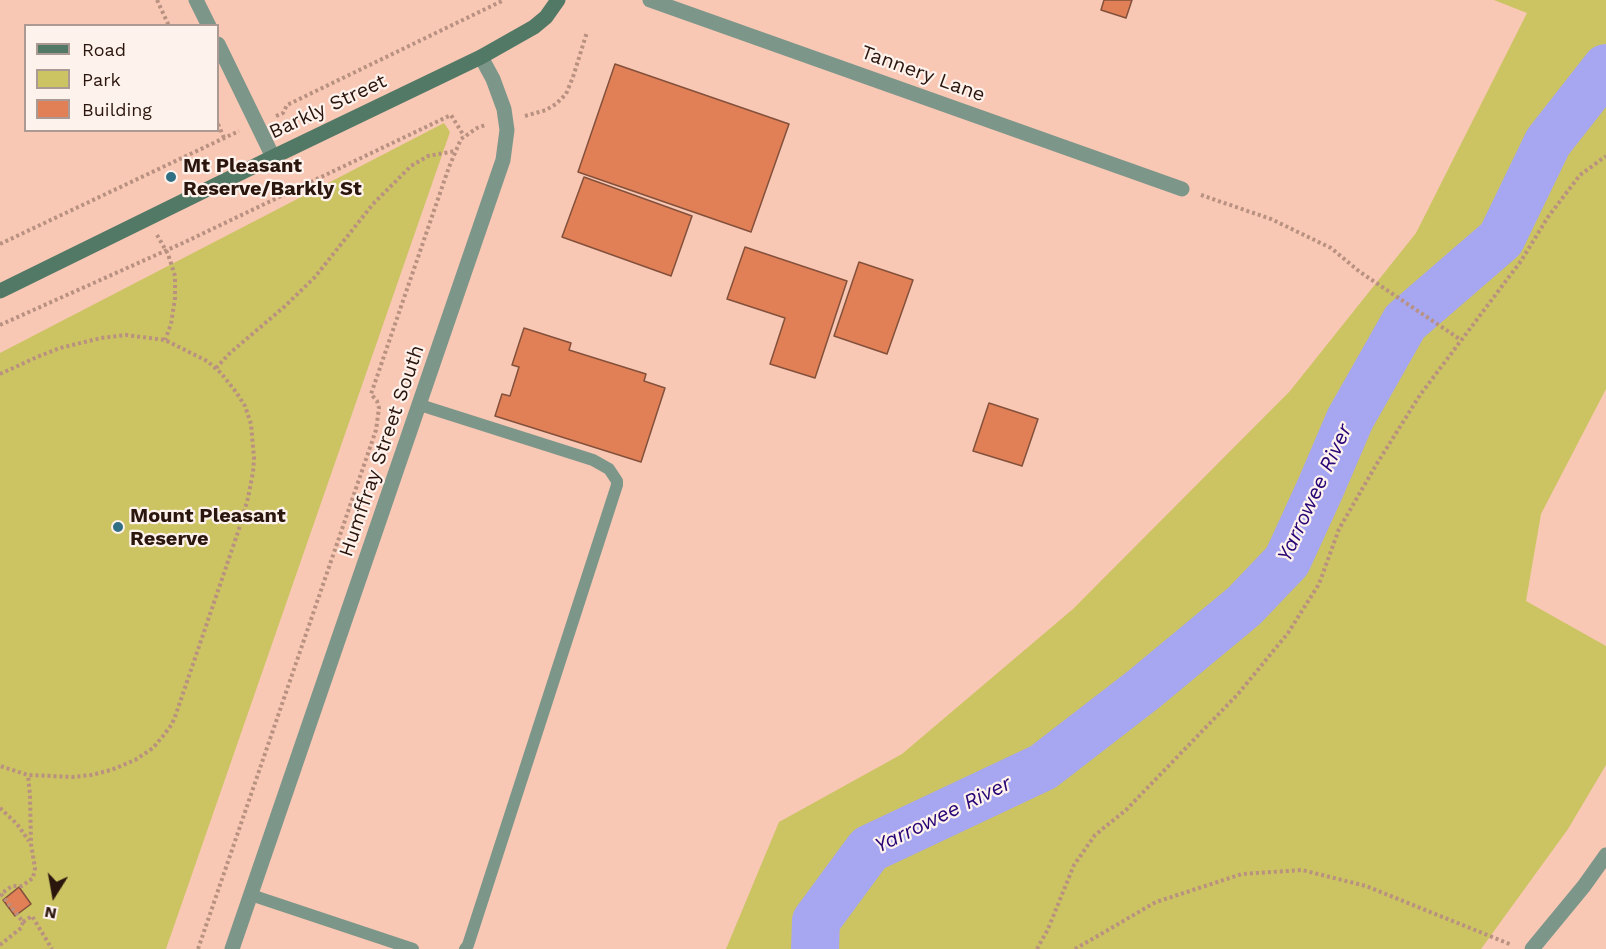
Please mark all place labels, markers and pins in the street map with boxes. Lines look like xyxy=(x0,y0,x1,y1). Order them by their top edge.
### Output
place label: Mt Pleasant Reserve/Barkly St xyxy=(183,154,362,201)
marker: Mt Pleasant Reserve/Barkly St xyxy=(164,170,178,184)
place label: Mount Pleasant Reserve xyxy=(130,504,286,551)
marker: Mount Pleasant Reserve xyxy=(111,520,125,534)

